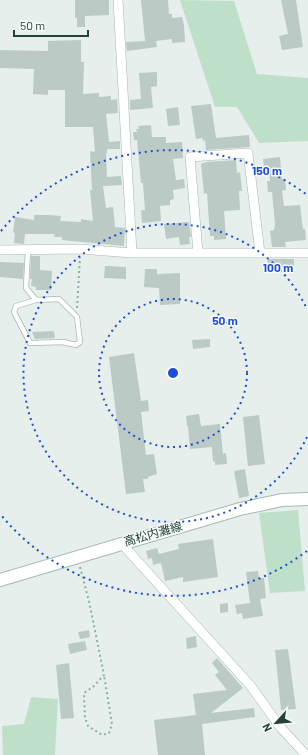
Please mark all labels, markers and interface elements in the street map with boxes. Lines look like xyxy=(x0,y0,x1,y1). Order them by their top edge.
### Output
scale bar xyxy=(14,12,88,38)
text: 50 m xyxy=(20,18,45,32)
text: 150 m xyxy=(252,163,282,177)
text: 100 m xyxy=(263,260,293,274)
text: 50 m xyxy=(212,313,238,327)
centre of rings xyxy=(166,366,180,380)
street label: 高松内灘線 xyxy=(122,518,183,548)
north arrow xyxy=(256,703,296,743)
text: N xyxy=(259,722,274,734)

